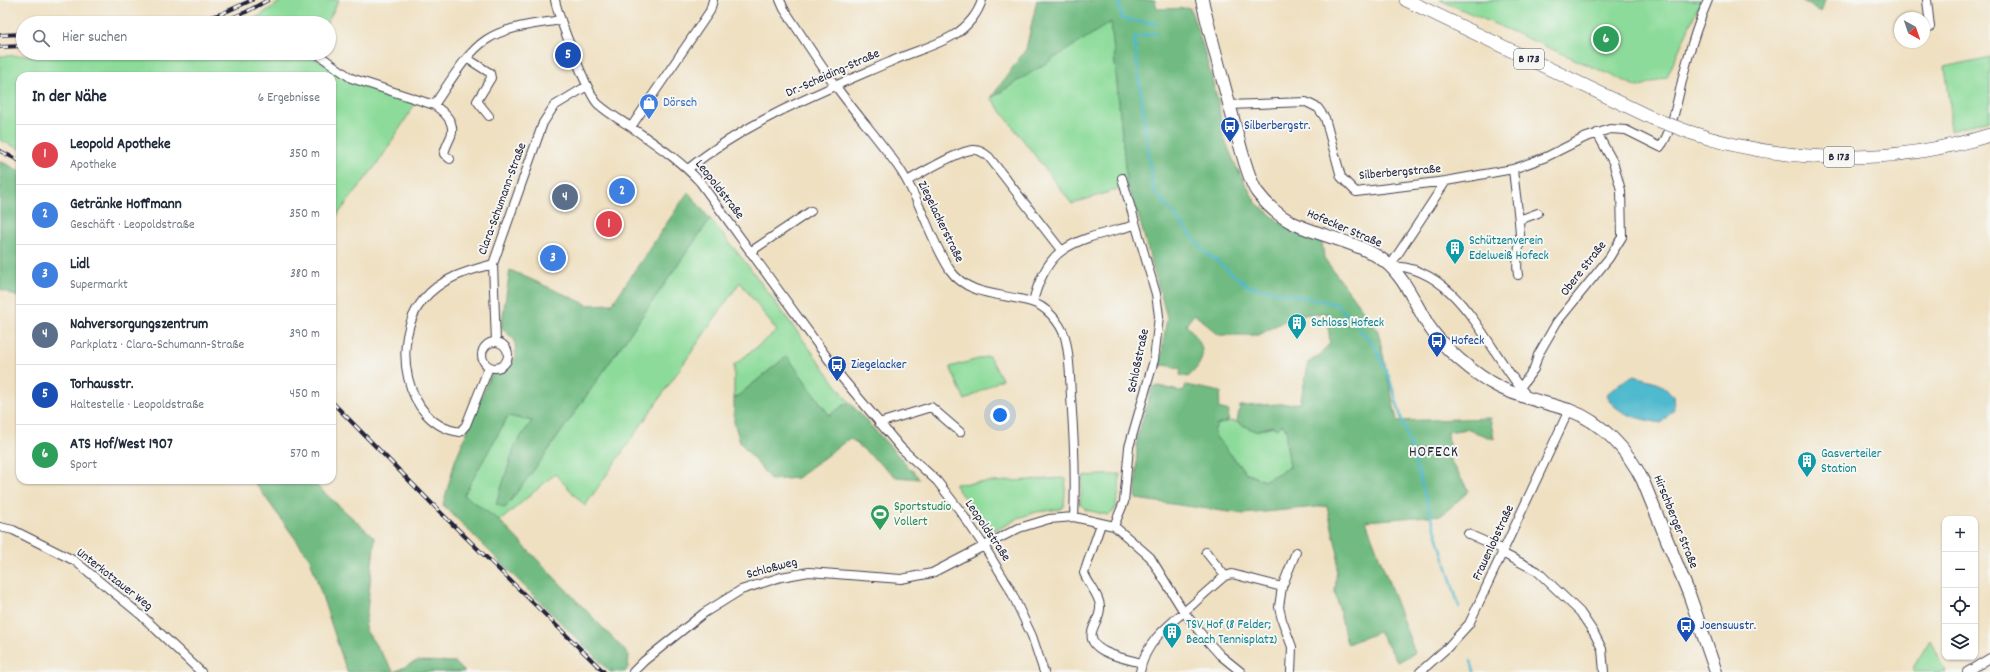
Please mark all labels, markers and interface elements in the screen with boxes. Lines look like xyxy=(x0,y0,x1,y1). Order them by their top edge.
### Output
north arrow xyxy=(1894,12,1930,48)
search box xyxy=(16,16,336,60)
pin: 6 xyxy=(1593,24,1619,54)
icon: search xyxy=(30,27,52,49)
text: Hier suchen xyxy=(62,27,127,49)
pin: 5 xyxy=(555,40,581,70)
street label: Dr.-Scheiding-Straße xyxy=(783,45,883,103)
road number: B 173 xyxy=(1514,49,1544,69)
text: In der Nähe xyxy=(32,86,107,110)
text: 6 Ergebnisse xyxy=(258,89,320,108)
shop icon: Dörsch xyxy=(638,92,660,120)
place label: Dörsch xyxy=(663,94,697,113)
bus stop icon: Silberbergstr. xyxy=(1219,115,1241,143)
place label: Silberbergstr. xyxy=(1244,117,1311,136)
text: Leopold Apotheke xyxy=(70,134,171,156)
street label: Clara-Schumann-Straße xyxy=(474,140,532,258)
text: 1 xyxy=(44,145,46,164)
text: 350 m xyxy=(289,145,320,164)
road number: B 173 xyxy=(1824,147,1854,167)
text: Apotheke xyxy=(70,156,116,175)
street label: Leopoldstraße xyxy=(690,156,748,224)
street label: Silberbergstraße xyxy=(1358,160,1442,186)
pin: 2 xyxy=(609,176,635,206)
street label: Ziegelackerstraße xyxy=(912,178,968,266)
pin: 4 xyxy=(552,182,578,212)
text: Getränke Hoffmann xyxy=(70,194,182,216)
text: 2 xyxy=(42,205,48,224)
text: 350 m xyxy=(289,205,320,224)
street label: Hofecker Straße xyxy=(1303,205,1385,254)
pin: 1 xyxy=(596,209,622,239)
text: Geschäft · Leopoldstraße xyxy=(70,216,195,235)
place label: Schützenverein Edelweiß Hofeck xyxy=(1469,232,1549,266)
building icon: Schützenverein Edelweiß Hofeck xyxy=(1444,237,1466,265)
street label: Obere Straße xyxy=(1556,237,1612,301)
pin: 3 xyxy=(540,243,566,273)
text: Lidl xyxy=(70,254,90,276)
text: 3 xyxy=(42,265,48,284)
text: 380 m xyxy=(290,265,320,284)
text: Supermarkt xyxy=(70,276,128,295)
building icon: Schloss Hofeck xyxy=(1286,312,1308,340)
text: Nahversorgungszentrum xyxy=(70,314,208,336)
place label: Schloss Hofeck xyxy=(1311,314,1384,333)
text: 4 xyxy=(42,325,48,344)
text: 390 m xyxy=(289,325,320,344)
street label: Schloßstraße xyxy=(1123,327,1155,395)
bus stop icon: Hofeck xyxy=(1426,330,1448,358)
place label: Hofeck xyxy=(1451,332,1484,351)
text: Parkplatz · Clara-Schumann-Straße xyxy=(70,336,244,355)
bus stop icon: Ziegelacker xyxy=(826,354,848,382)
place label: Ziegelacker xyxy=(851,356,907,375)
text: Torhausstr. xyxy=(70,374,133,396)
text: 5 xyxy=(42,385,48,404)
text: 450 m xyxy=(290,385,320,404)
text: Haltestelle · Leopoldstraße xyxy=(70,396,204,415)
your location xyxy=(990,405,1010,425)
text: ATS Hof/West 1907 xyxy=(70,434,173,456)
district label: HOFECK xyxy=(1409,442,1459,464)
text: 6 xyxy=(42,445,48,464)
text: 570 m xyxy=(290,445,320,464)
place label: Gasverteiler Station xyxy=(1821,445,1882,479)
building icon: Gasverteiler Station xyxy=(1796,450,1818,478)
text: Sport xyxy=(70,456,97,475)
street label: Hirschberger Straße xyxy=(1648,472,1702,572)
street label: Leopoldstraße xyxy=(959,496,1015,566)
place label: Sportstudio Vollert xyxy=(894,498,951,532)
street label: Frauenlobstraße xyxy=(1468,502,1520,584)
sports icon: Sportstudio Vollert xyxy=(869,503,891,531)
map controls xyxy=(1942,516,1978,660)
button: + xyxy=(1942,516,1978,552)
street label: Unterkotzauer Weg xyxy=(72,544,157,616)
button: − xyxy=(1942,552,1978,588)
street label: Schloßweg xyxy=(745,553,800,585)
button: locate xyxy=(1942,588,1978,624)
bus stop icon: Joensuustr. xyxy=(1675,615,1697,643)
place label: TSV Hof (8 Felder; Beach Tennisplatz) xyxy=(1186,616,1277,650)
place label: Joensuustr. xyxy=(1700,617,1756,636)
building icon: TSV Hof (8 Felder; Beach Tennisplatz) xyxy=(1161,621,1183,649)
button: layers xyxy=(1942,624,1978,660)

